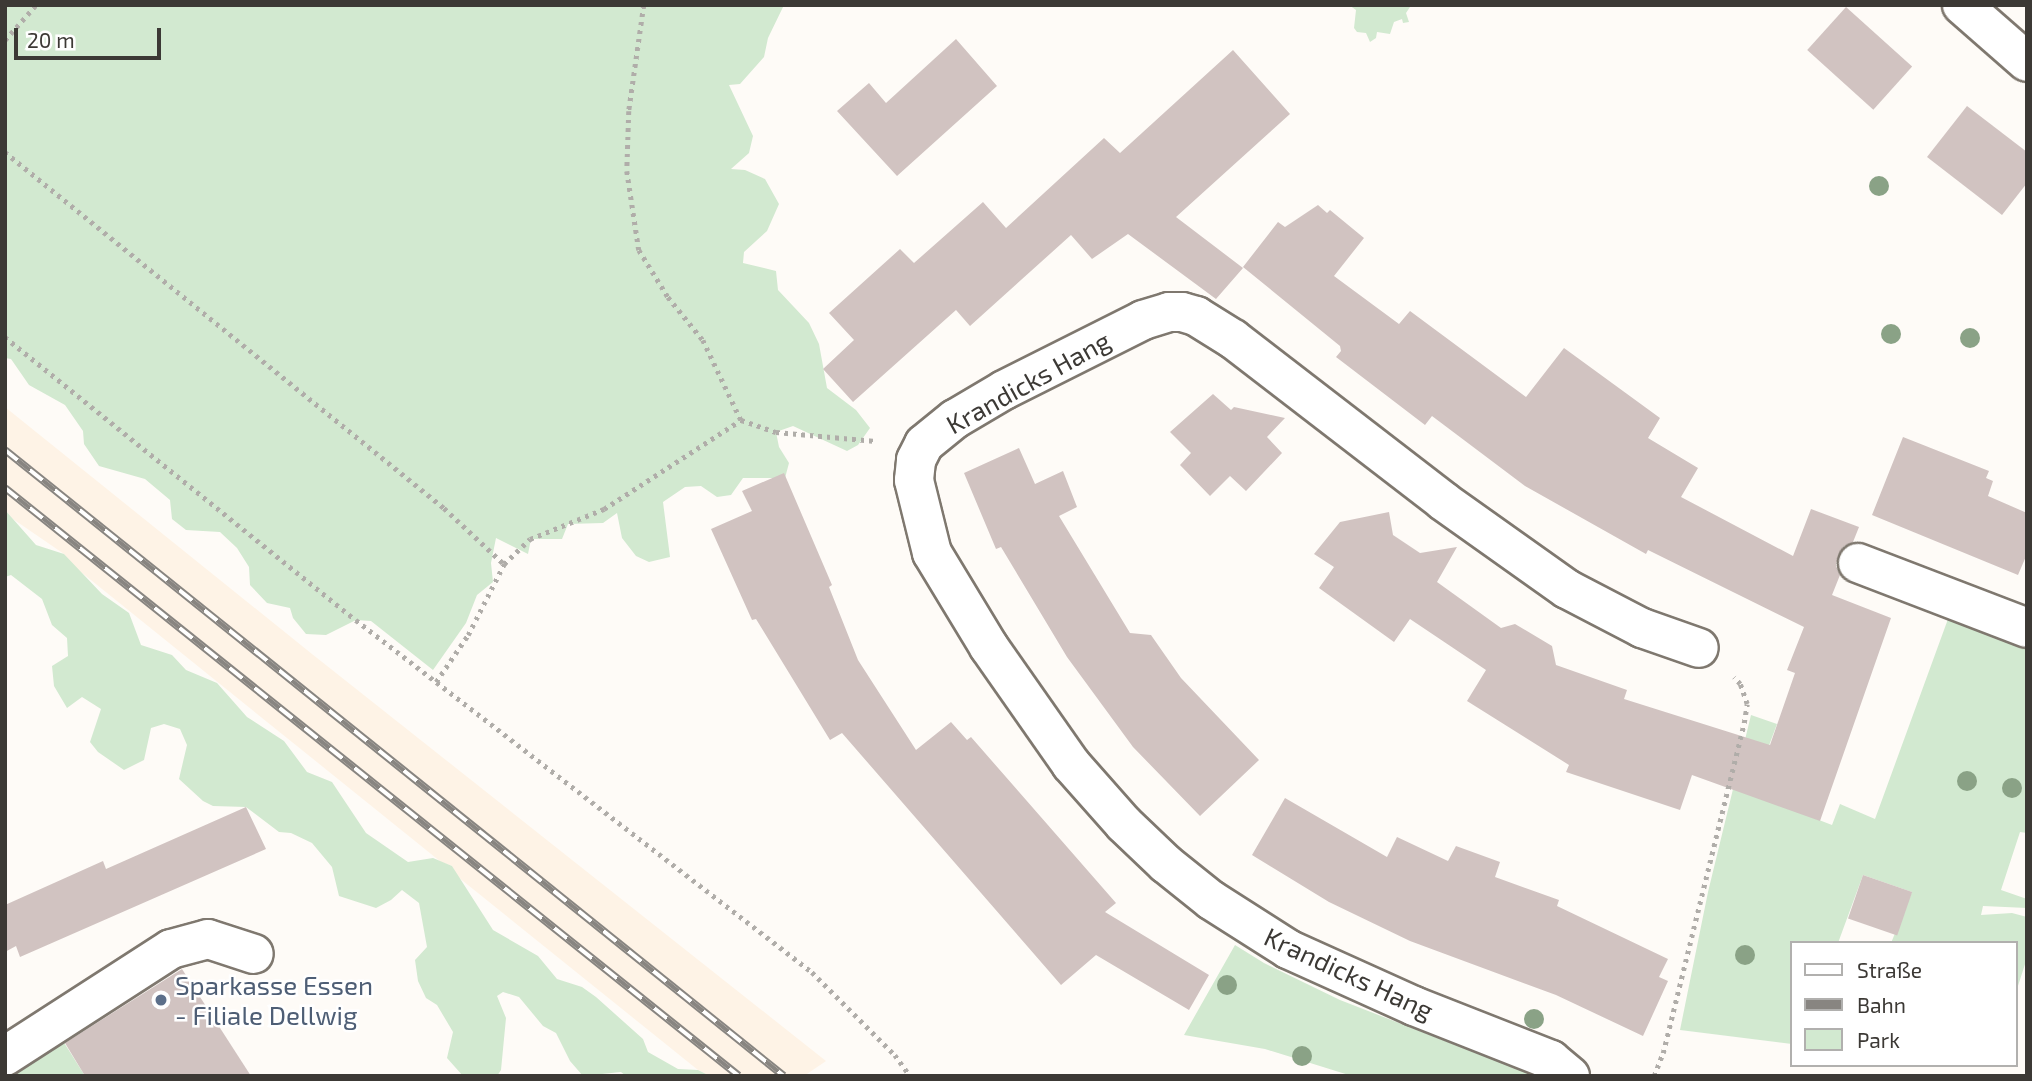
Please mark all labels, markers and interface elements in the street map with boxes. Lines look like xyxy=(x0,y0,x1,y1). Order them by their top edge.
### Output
scale bar xyxy=(18,14,164,58)
text: 20 m xyxy=(27,27,75,52)
street label: Krandicks Hang xyxy=(941,324,1115,440)
street label: Krandicks Hang xyxy=(1260,920,1438,1026)
legend xyxy=(1790,941,2018,1067)
text: Straße xyxy=(1857,957,1922,982)
place label: Sparkasse Essen - Filiale Dellwig xyxy=(175,969,373,1030)
marker: Sparkasse Essen - Filiale Dellwig xyxy=(153,992,169,1008)
text: Bahn xyxy=(1857,992,1906,1017)
text: Park xyxy=(1857,1027,1900,1052)

